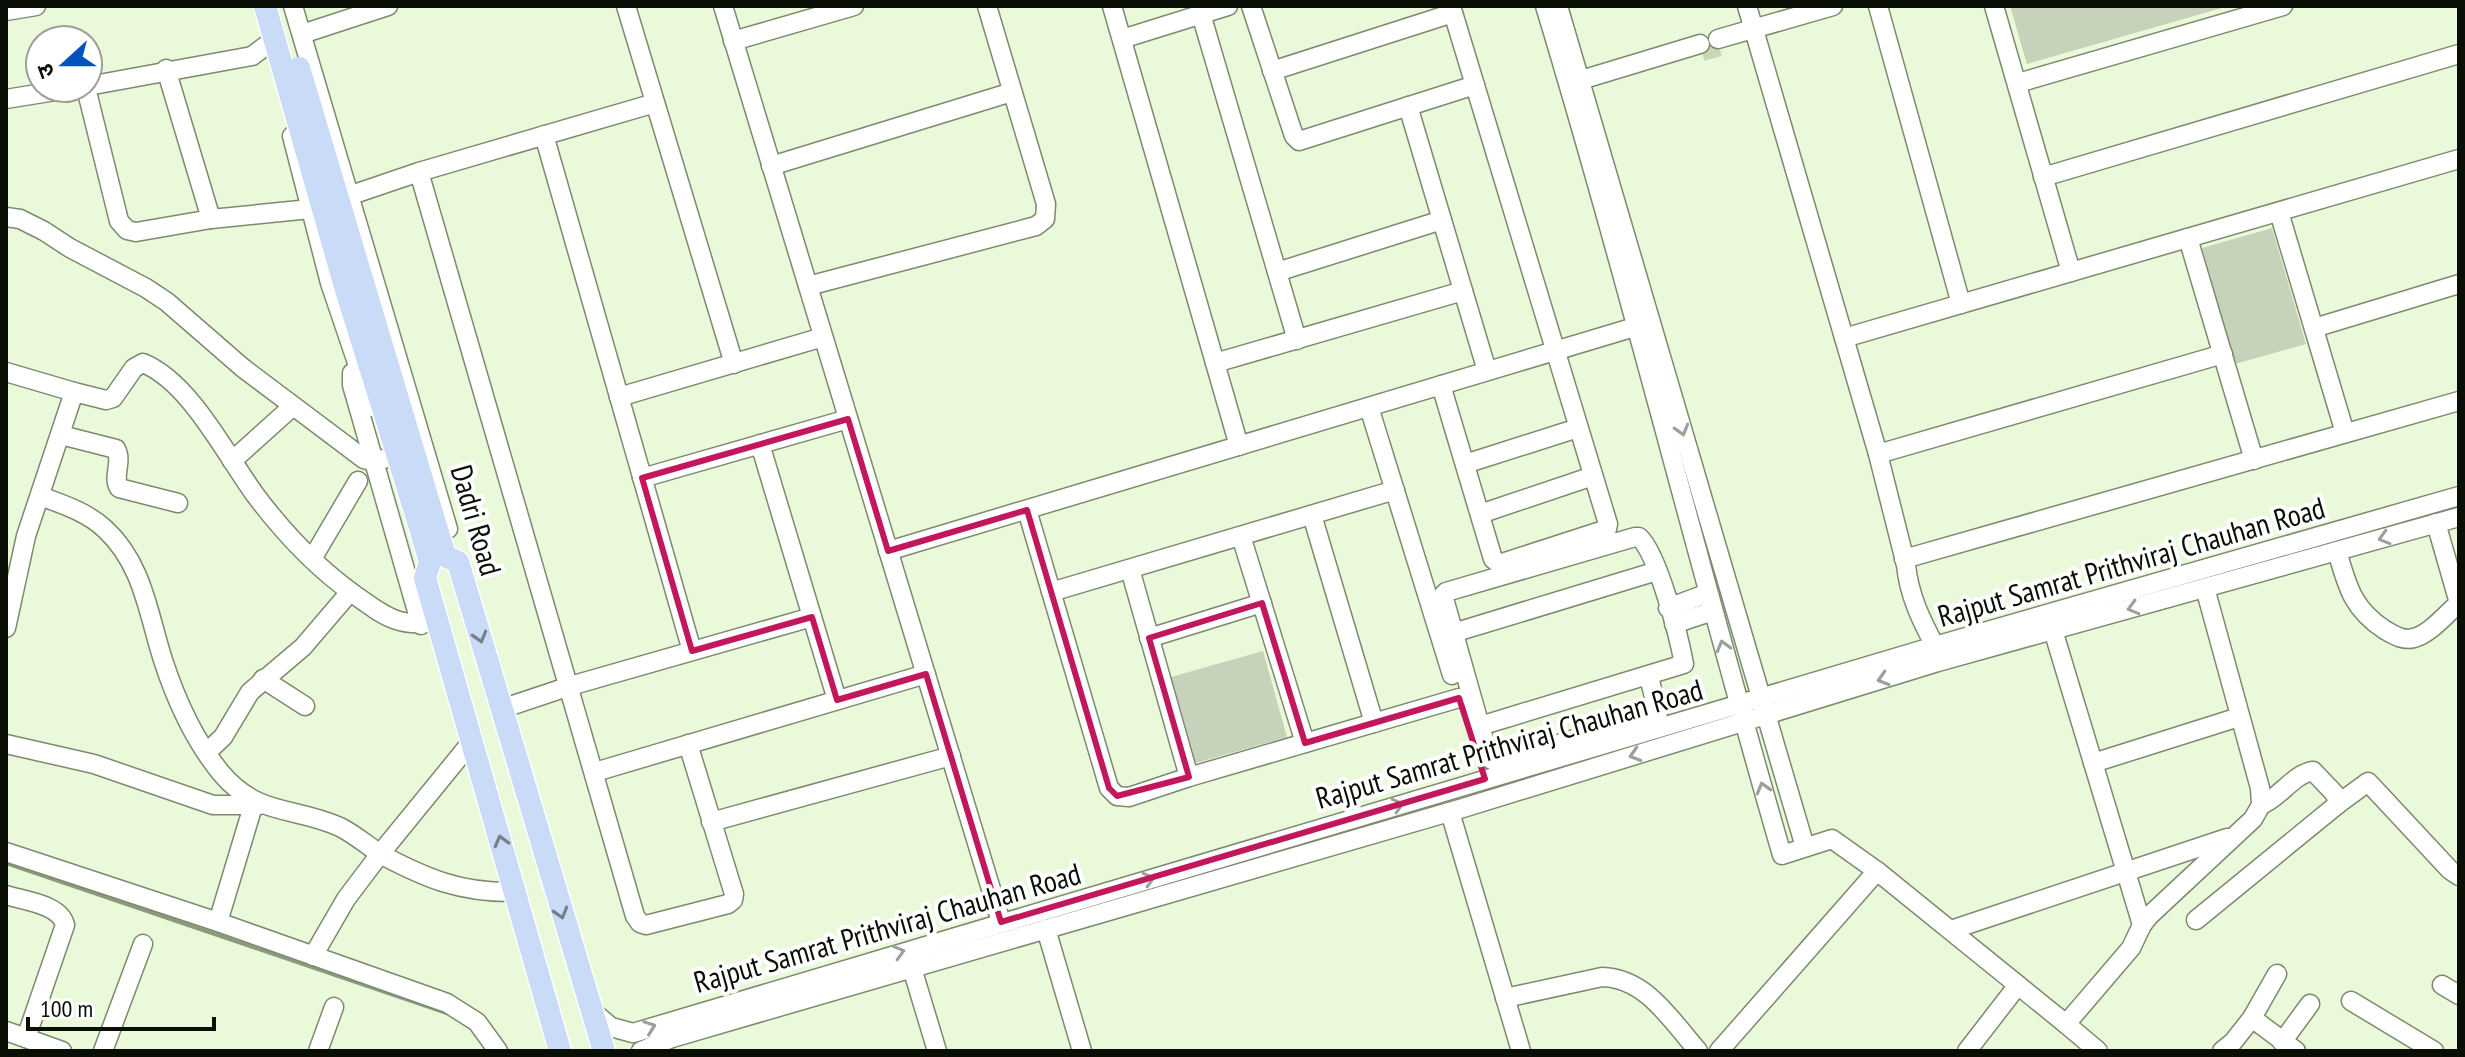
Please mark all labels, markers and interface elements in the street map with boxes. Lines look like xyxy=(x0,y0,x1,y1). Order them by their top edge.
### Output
north arrow xyxy=(24,24,104,104)
text: उ xyxy=(30,59,61,82)
one-way arrow xyxy=(1673,423,1689,437)
street label: Dadri Road xyxy=(443,460,511,580)
street label: Rajput Samrat Prithviraj Chauhan Road xyxy=(1933,487,2329,635)
one-way arrow xyxy=(2377,529,2391,545)
one-way arrow xyxy=(2127,598,2141,615)
one-way arrow xyxy=(471,630,487,643)
one-way arrow xyxy=(1715,640,1732,654)
street label: Rajput Samrat Prithviraj Chauhan Road xyxy=(1311,669,1707,817)
one-way arrow xyxy=(1877,670,1891,686)
one-way arrow xyxy=(1628,746,1642,762)
one-way arrow xyxy=(1756,782,1772,796)
one-way arrow xyxy=(1391,798,1404,814)
one-way arrow xyxy=(493,835,510,849)
street label: Rajput Samrat Prithviraj Chauhan Road xyxy=(689,853,1085,1001)
one-way arrow xyxy=(1141,872,1155,888)
one-way arrow xyxy=(552,906,568,920)
one-way arrow xyxy=(892,945,906,961)
scale bar xyxy=(28,981,214,1031)
text: 100 m xyxy=(40,993,93,1024)
one-way arrow xyxy=(642,1020,656,1036)

